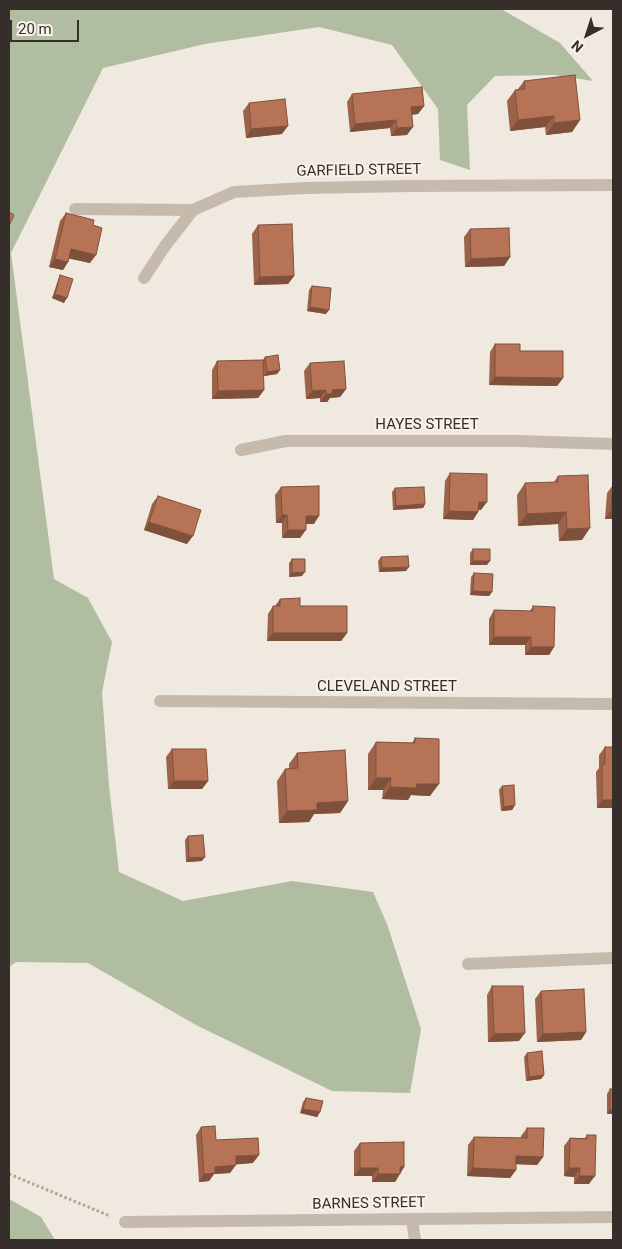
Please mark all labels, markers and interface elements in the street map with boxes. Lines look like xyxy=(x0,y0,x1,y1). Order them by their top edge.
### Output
scale bar xyxy=(12,10,81,42)
north arrow xyxy=(562,10,612,60)
text: 20 m xyxy=(18,20,52,38)
text: N xyxy=(568,37,586,56)
street label: GARFIELD STREET xyxy=(296,161,422,181)
street label: HAYES STREET xyxy=(375,416,479,434)
street label: CLEVELAND STREET xyxy=(317,678,457,696)
street label: BARNES STREET xyxy=(312,1194,426,1214)

